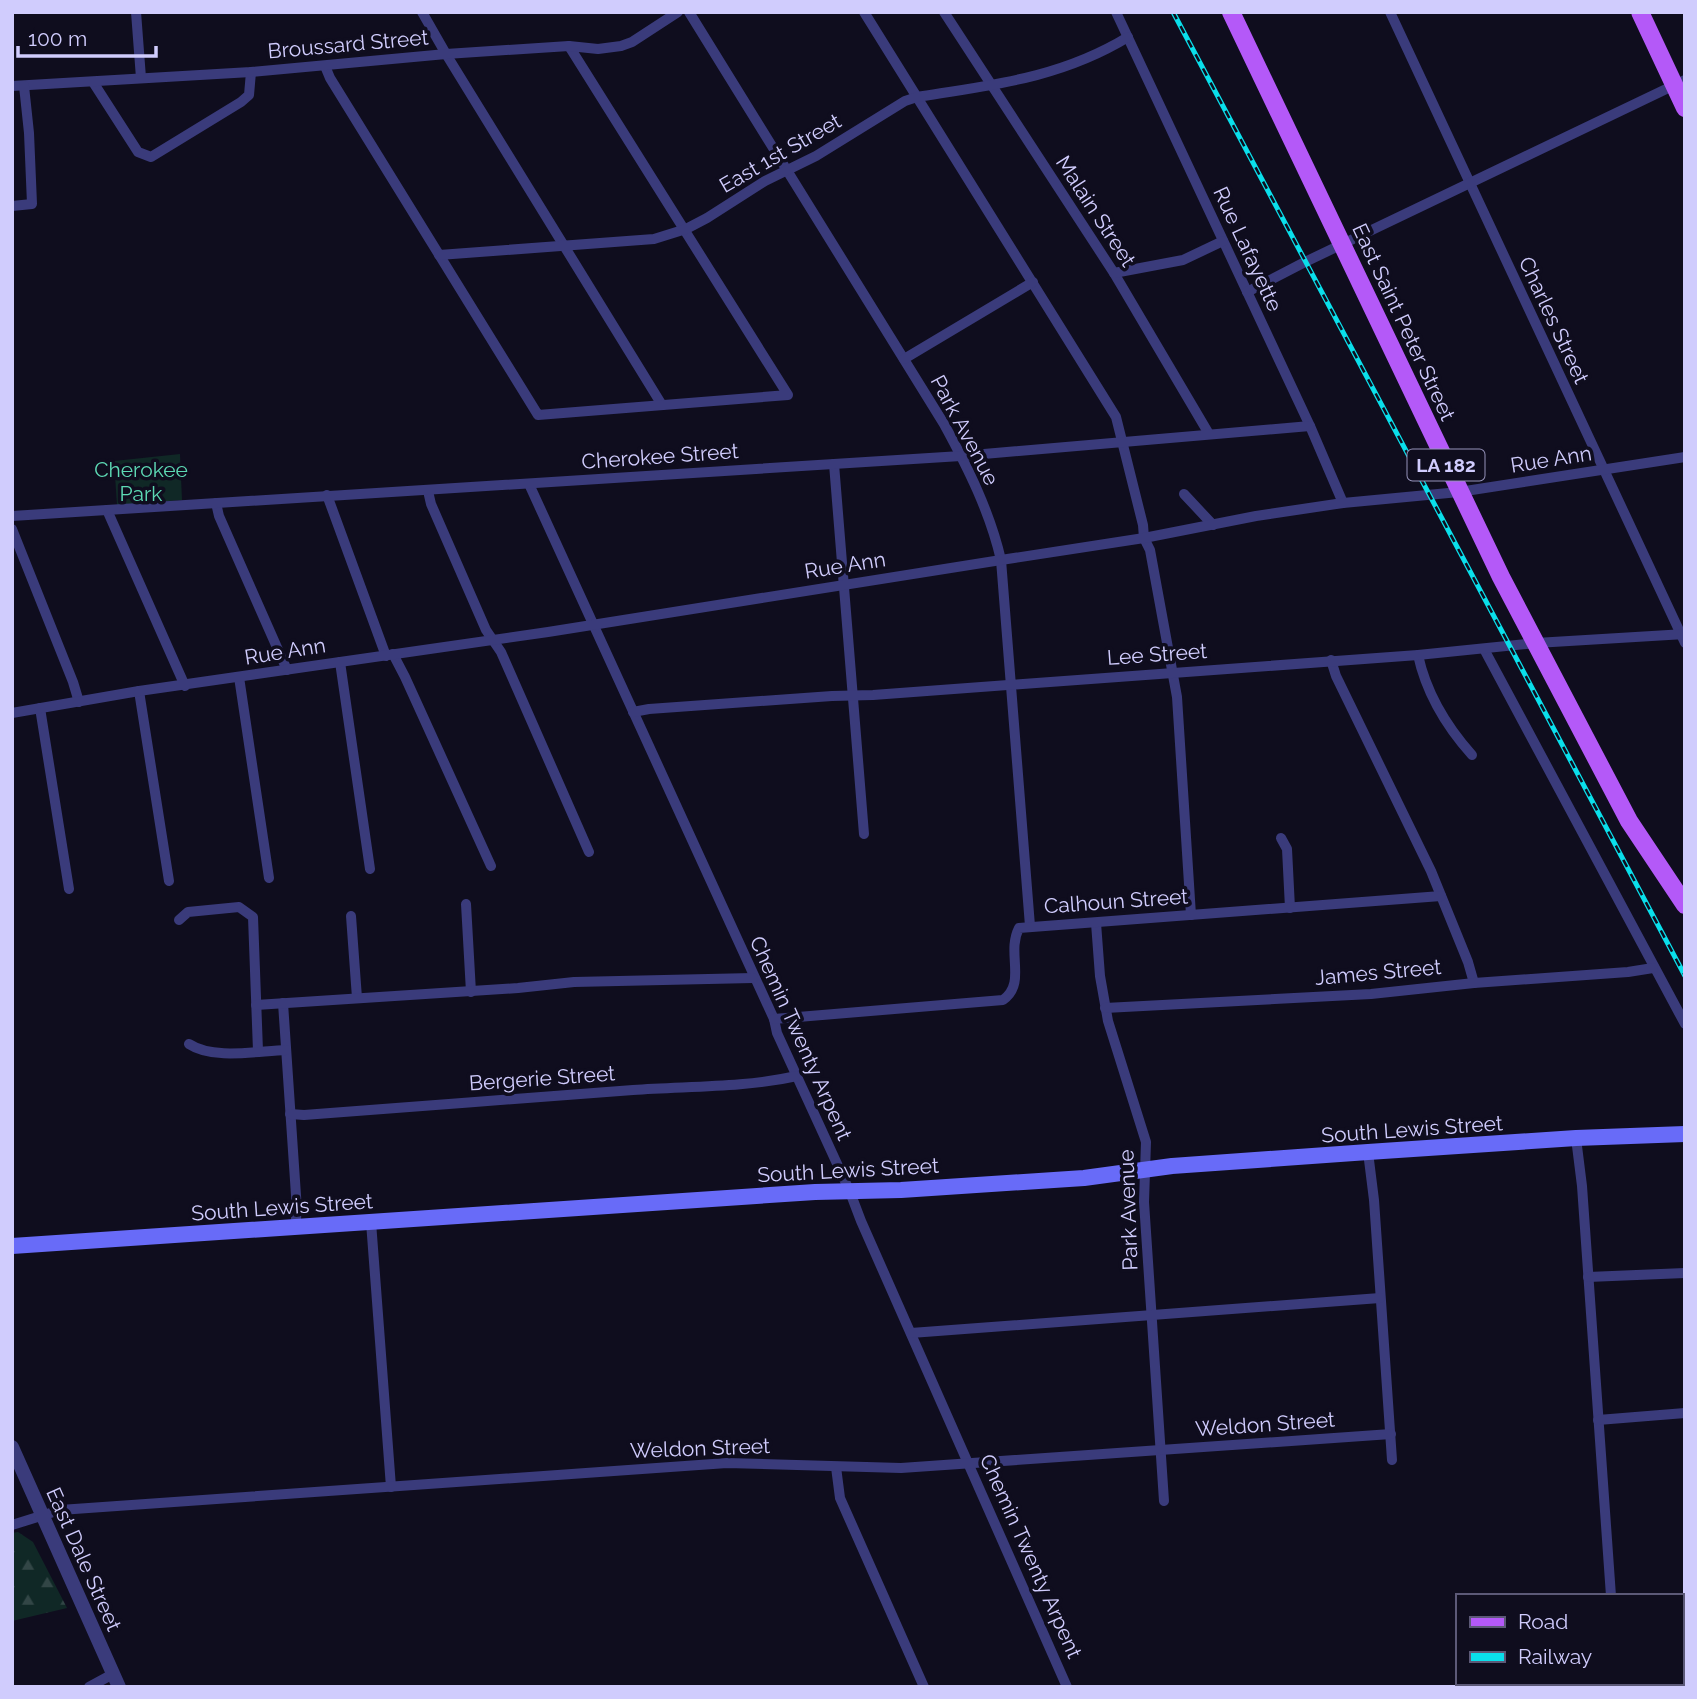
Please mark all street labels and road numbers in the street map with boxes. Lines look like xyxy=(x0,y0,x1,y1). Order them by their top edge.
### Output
street label: Broussard Street xyxy=(266,25,430,63)
street label: East 1st Street xyxy=(715,108,845,198)
street label: Malain Street xyxy=(1051,151,1141,271)
street label: Rue Lafayette xyxy=(1208,183,1288,315)
street label: East Saint Peter Street xyxy=(1347,219,1461,425)
street label: Charles Street xyxy=(1514,253,1594,387)
street label: Park Avenue xyxy=(925,371,1005,489)
street label: Cherokee Street xyxy=(581,438,739,474)
street label: Rue Ann xyxy=(1509,440,1593,478)
road number: LA 182 xyxy=(1408,450,1484,480)
street label: Rue Ann xyxy=(803,546,887,584)
street label: Rue Ann xyxy=(243,632,327,670)
street label: Lee Street xyxy=(1106,638,1208,670)
street label: Calhoun Street xyxy=(1043,883,1189,919)
street label: Chemin Twenty Arpent xyxy=(745,932,857,1144)
street label: James Street xyxy=(1314,954,1442,990)
street label: Bergerie Street xyxy=(468,1060,616,1096)
street label: South Lewis Street xyxy=(1320,1110,1504,1148)
street label: Park Avenue xyxy=(1113,1149,1143,1271)
street label: South Lewis Street xyxy=(757,1153,939,1187)
street label: South Lewis Street xyxy=(190,1188,374,1226)
street label: Weldon Street xyxy=(1194,1407,1336,1441)
street label: Weldon Street xyxy=(630,1433,770,1463)
street label: Chemin Twenty Arpent xyxy=(975,1450,1087,1662)
street label: East Dale Street xyxy=(41,1483,127,1635)

